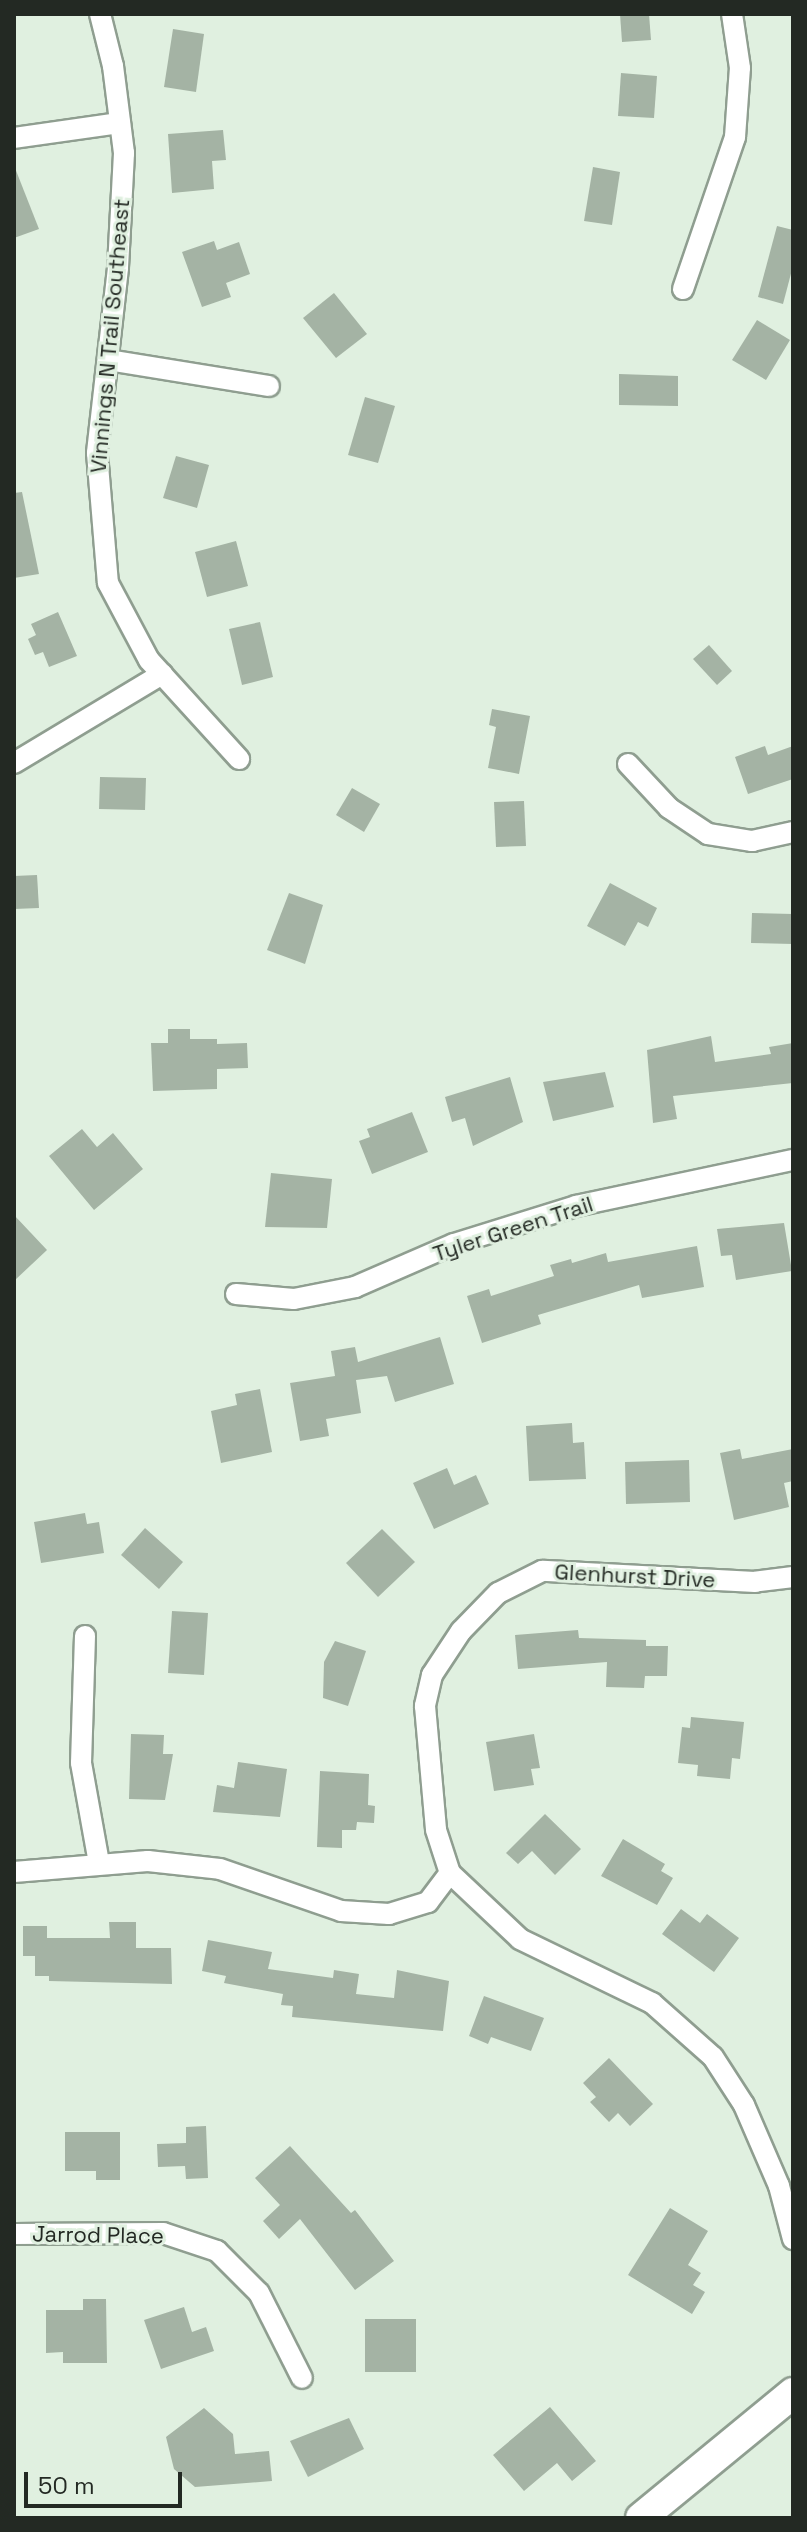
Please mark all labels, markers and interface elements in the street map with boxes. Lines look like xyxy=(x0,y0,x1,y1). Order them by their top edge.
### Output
street label: Vinnings N Trail Southeast xyxy=(85,197,135,475)
street label: Tyler Green Trail xyxy=(429,1191,597,1267)
street label: Glenhurst Drive xyxy=(554,1559,716,1593)
street label: Jarrod Place xyxy=(32,2221,164,2249)
scale bar xyxy=(28,2456,186,2506)
text: 50 m xyxy=(38,2470,95,2501)

